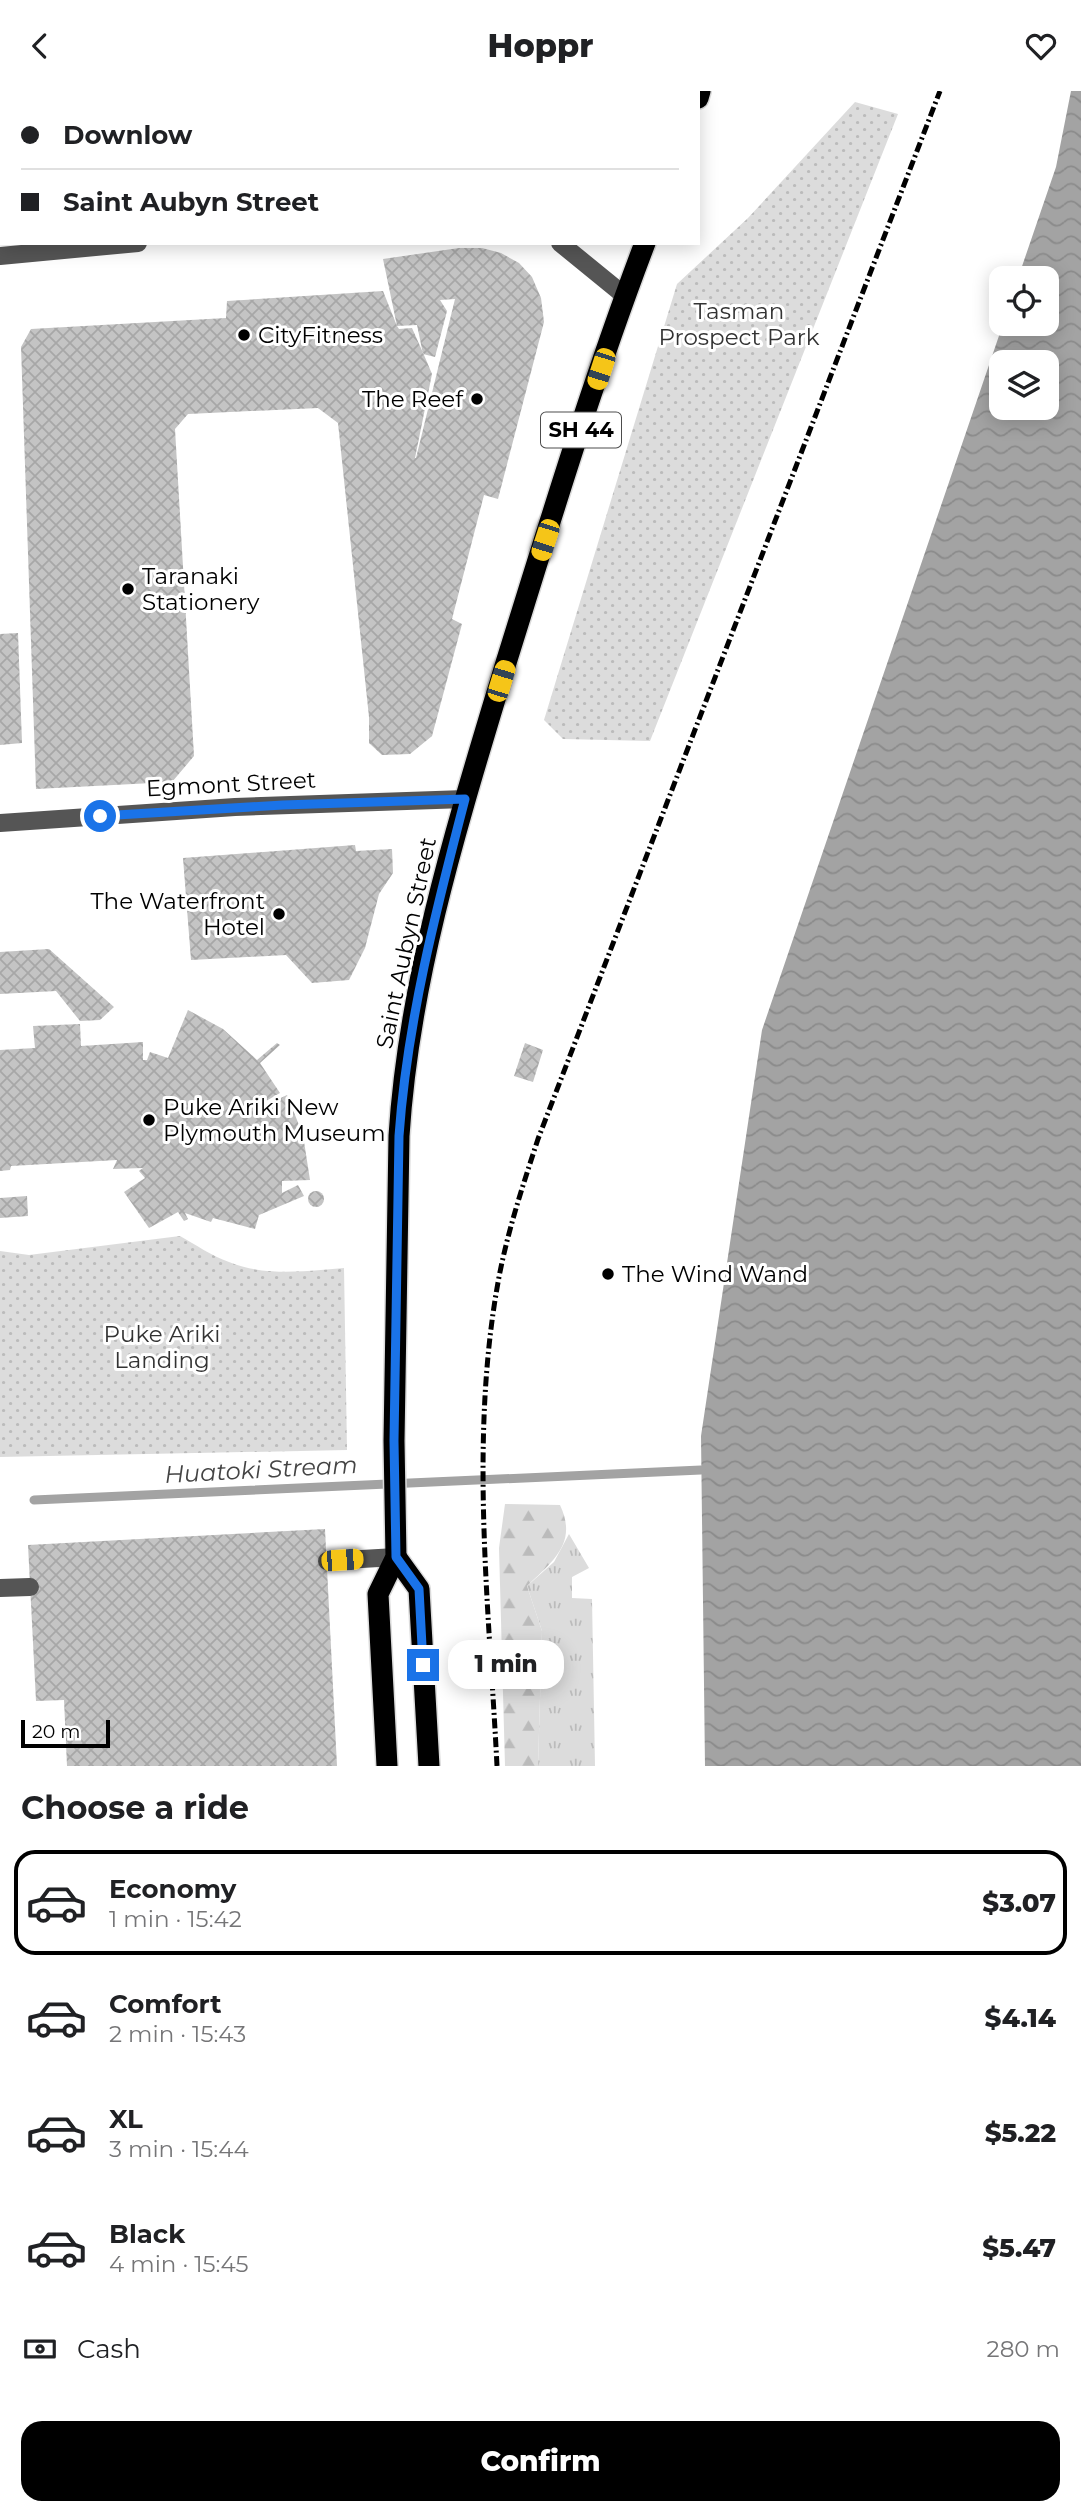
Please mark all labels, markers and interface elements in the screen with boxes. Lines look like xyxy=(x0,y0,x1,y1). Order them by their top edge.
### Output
text: Hoppr xyxy=(488,26,593,65)
icon: back xyxy=(21,27,59,65)
icon: heart xyxy=(1022,27,1060,65)
text: Downlow xyxy=(63,119,192,151)
text: Saint Aubyn Street xyxy=(63,186,319,218)
map controls xyxy=(989,266,1059,420)
button: locate xyxy=(989,266,1059,336)
park label: Tasman Prospect Park xyxy=(658,297,820,351)
place label: CityFitness xyxy=(258,321,383,349)
marker: CityFitness xyxy=(236,327,252,343)
car xyxy=(585,346,618,392)
button: layers xyxy=(989,350,1059,420)
place label: The Reef xyxy=(362,385,464,413)
marker: The Reef xyxy=(469,391,485,407)
road number: SH 44 xyxy=(541,413,621,447)
car xyxy=(529,517,562,563)
place label: Taranaki Stationery xyxy=(142,562,260,616)
marker: Taranaki Stationery xyxy=(120,581,136,597)
car xyxy=(485,658,518,704)
street label: Egmont Street xyxy=(145,766,317,802)
route start xyxy=(84,800,116,832)
street label: Saint Aubyn Street xyxy=(370,835,442,1051)
place label: The Waterfront Hotel xyxy=(90,887,265,941)
marker: The Waterfront Hotel xyxy=(271,906,287,922)
place label: Puke Ariki New Plymouth Museum xyxy=(163,1093,386,1147)
marker: Puke Ariki New Plymouth Museum xyxy=(141,1112,157,1128)
place label: The Wind Wand xyxy=(622,1260,808,1288)
marker: The Wind Wand xyxy=(600,1266,616,1282)
park label: Puke Ariki Landing xyxy=(104,1320,220,1374)
water label: Huatoki Stream xyxy=(164,1450,358,1489)
car xyxy=(321,1548,364,1572)
callout: 1 min xyxy=(448,1641,563,1689)
route end xyxy=(407,1649,439,1681)
text: 1 min xyxy=(474,1650,538,1678)
scale bar xyxy=(21,1717,110,1749)
text: 20 m xyxy=(32,1720,80,1743)
text: Choose a ride xyxy=(21,1788,249,1827)
icon: car xyxy=(25,1871,88,1934)
text: Economy xyxy=(109,1873,236,1905)
text: $3.07 xyxy=(982,1887,1056,1919)
text: 1 min · 15:42 xyxy=(109,1905,242,1933)
icon: car xyxy=(25,1986,88,2049)
text: Comfort xyxy=(109,1988,221,2020)
text: $4.14 xyxy=(985,2002,1056,2034)
text: 2 min · 15:43 xyxy=(109,2020,246,2048)
icon: car xyxy=(25,2101,88,2164)
text: XL xyxy=(109,2103,143,2135)
text: $5.22 xyxy=(985,2117,1056,2149)
text: 3 min · 15:44 xyxy=(109,2135,249,2163)
icon: car xyxy=(25,2216,88,2279)
text: Black xyxy=(109,2218,185,2250)
text: $5.47 xyxy=(982,2232,1056,2264)
text: 4 min · 15:45 xyxy=(109,2250,249,2278)
icon: cash xyxy=(21,2330,59,2368)
text: Cash xyxy=(77,2333,141,2365)
text: 280 m xyxy=(987,2335,1060,2363)
button: Confirm xyxy=(21,2421,1060,2501)

